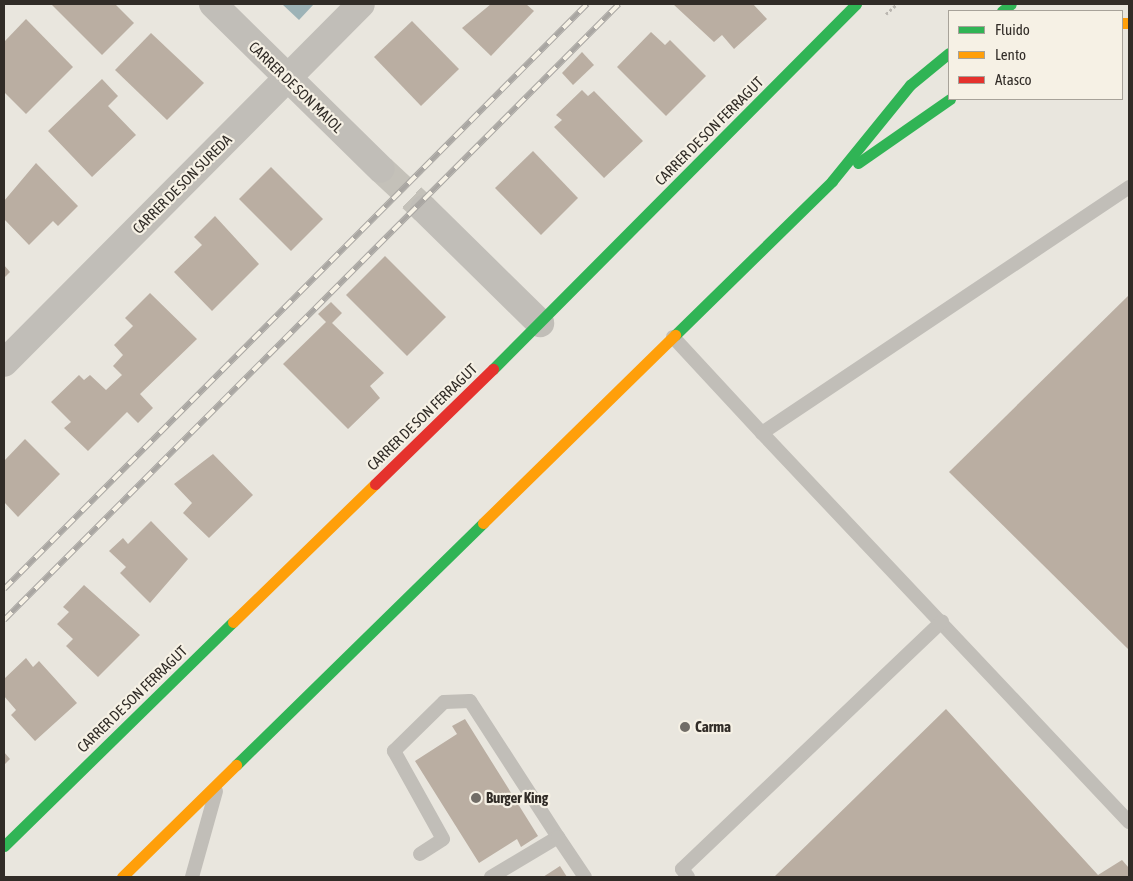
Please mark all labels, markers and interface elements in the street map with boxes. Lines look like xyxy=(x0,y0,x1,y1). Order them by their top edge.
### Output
legend xyxy=(948,10,1123,100)
text: Fluido xyxy=(995,21,1030,38)
street label: CARRER DE SON MAIOL xyxy=(245,38,347,136)
text: Lento xyxy=(995,46,1026,63)
text: Atasco xyxy=(995,71,1032,88)
street label: CARRER DE SON FERRAGUT xyxy=(651,73,767,189)
street label: CARRER DE SON SUREDA xyxy=(129,131,235,237)
street label: CARRER DE SON FERRAGUT xyxy=(363,360,481,474)
street label: CARRER DE SON FERRAGUT xyxy=(73,642,191,756)
place label: Carma xyxy=(695,718,731,736)
marker: Carma xyxy=(679,721,691,733)
place label: Burger King xyxy=(486,789,548,807)
marker: Burger King xyxy=(470,792,482,804)

